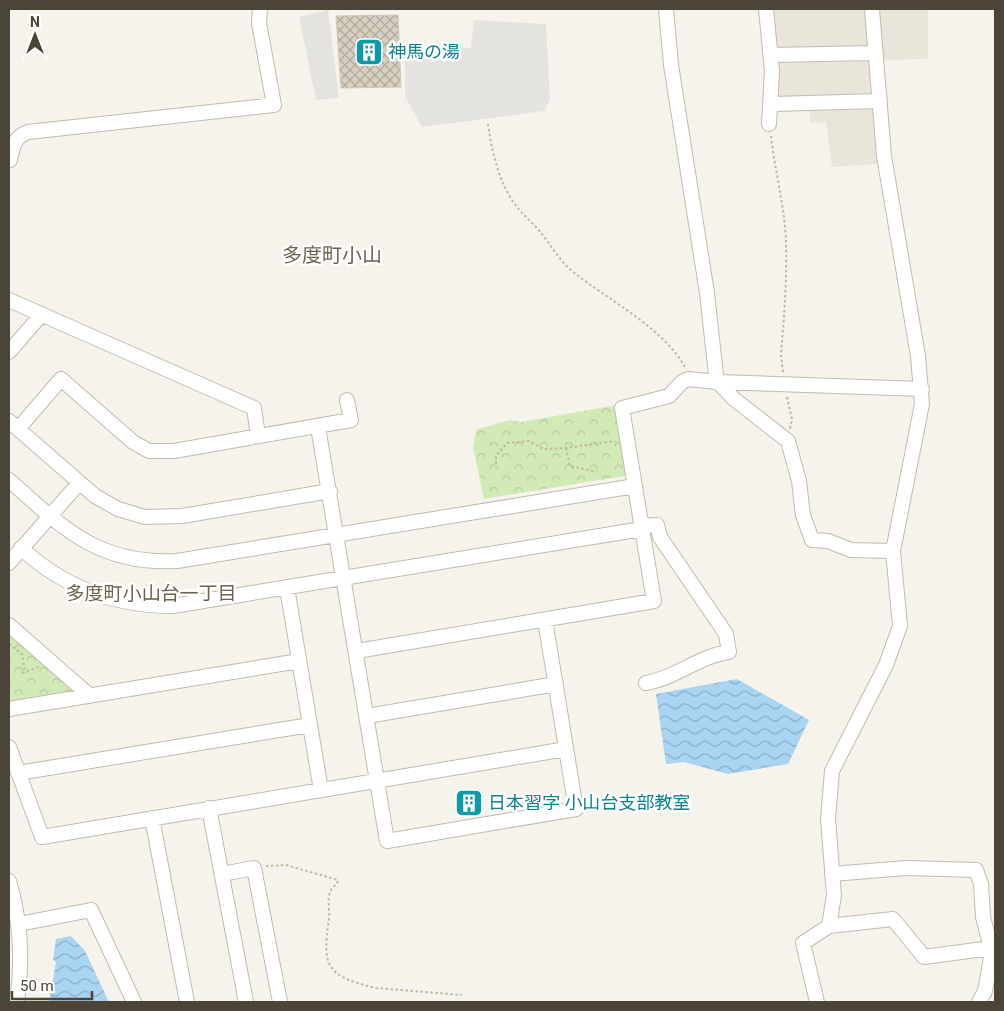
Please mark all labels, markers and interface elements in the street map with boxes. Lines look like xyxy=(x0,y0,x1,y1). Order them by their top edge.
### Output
north arrow xyxy=(10,10,60,60)
text: N xyxy=(30,14,40,30)
building icon: 神馬の湯 xyxy=(354,37,384,67)
place label: 神馬の湯 xyxy=(388,41,460,62)
district label: 多度町小山 xyxy=(282,243,382,267)
district label: 多度町小山台一丁目 xyxy=(65,582,237,605)
building icon: 日本習字 小山台支部教室 xyxy=(454,788,484,818)
place label: 日本習字 小山台支部教室 xyxy=(488,792,690,813)
scale bar xyxy=(12,968,92,1000)
text: 50 m xyxy=(20,977,54,995)

